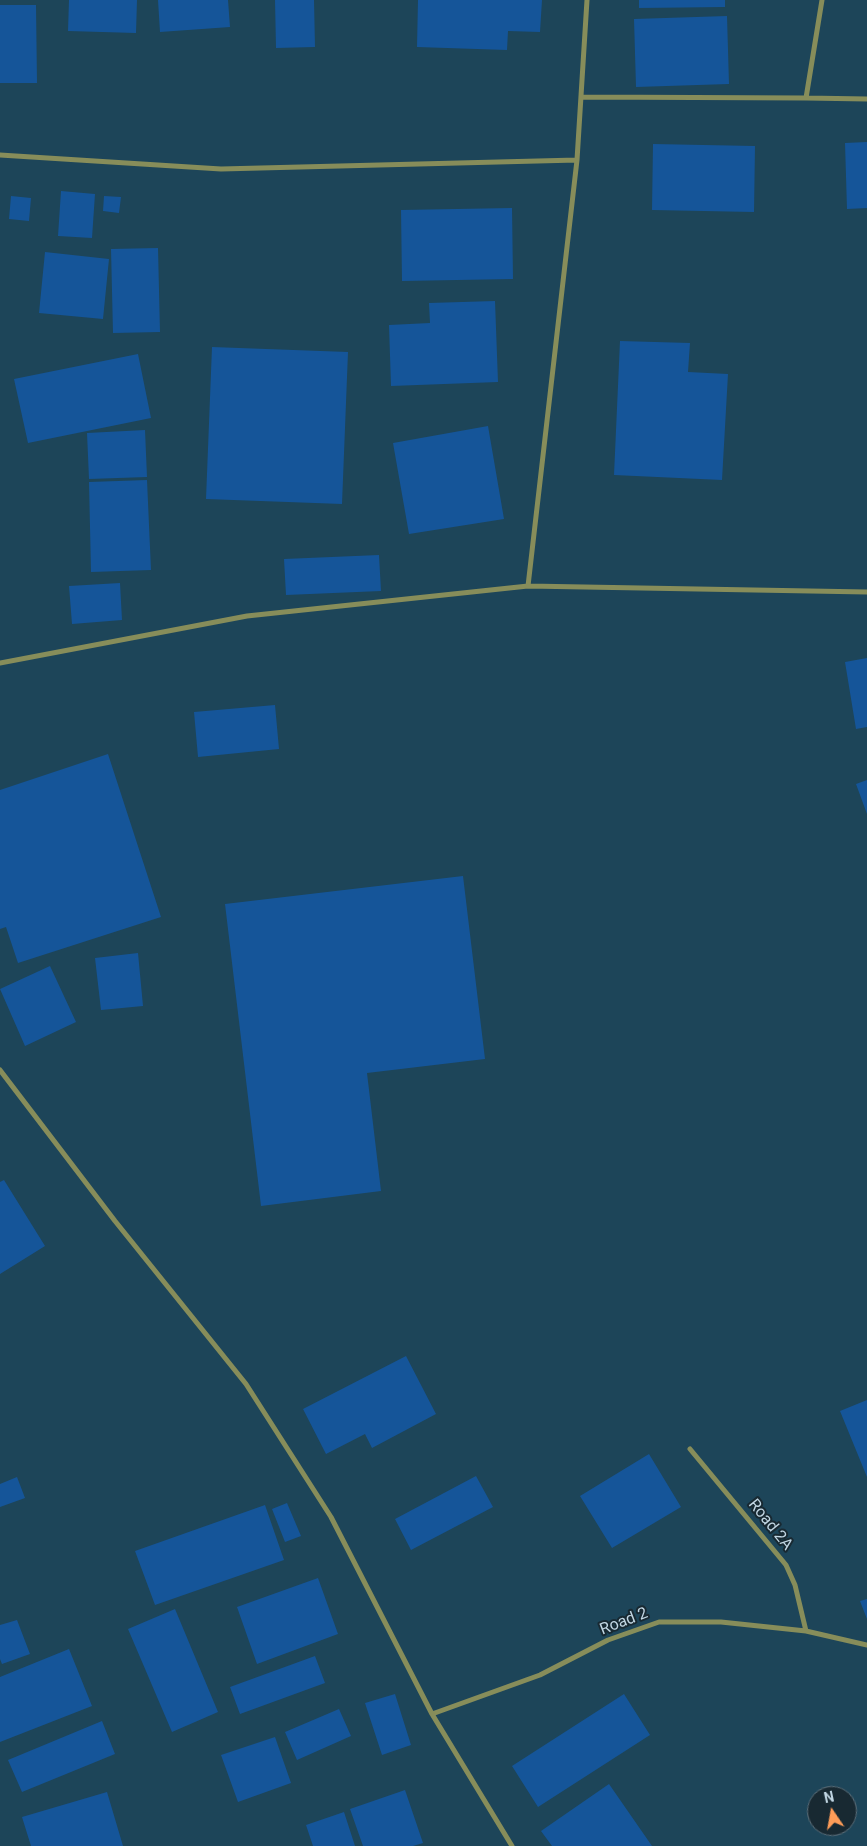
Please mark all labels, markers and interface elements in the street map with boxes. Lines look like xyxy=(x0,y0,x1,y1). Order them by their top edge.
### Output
street label: Road 2A xyxy=(744,1496,796,1554)
street label: Road 2 xyxy=(597,1604,651,1640)
north arrow xyxy=(807,1786,857,1836)
text: N xyxy=(823,1788,836,1806)

